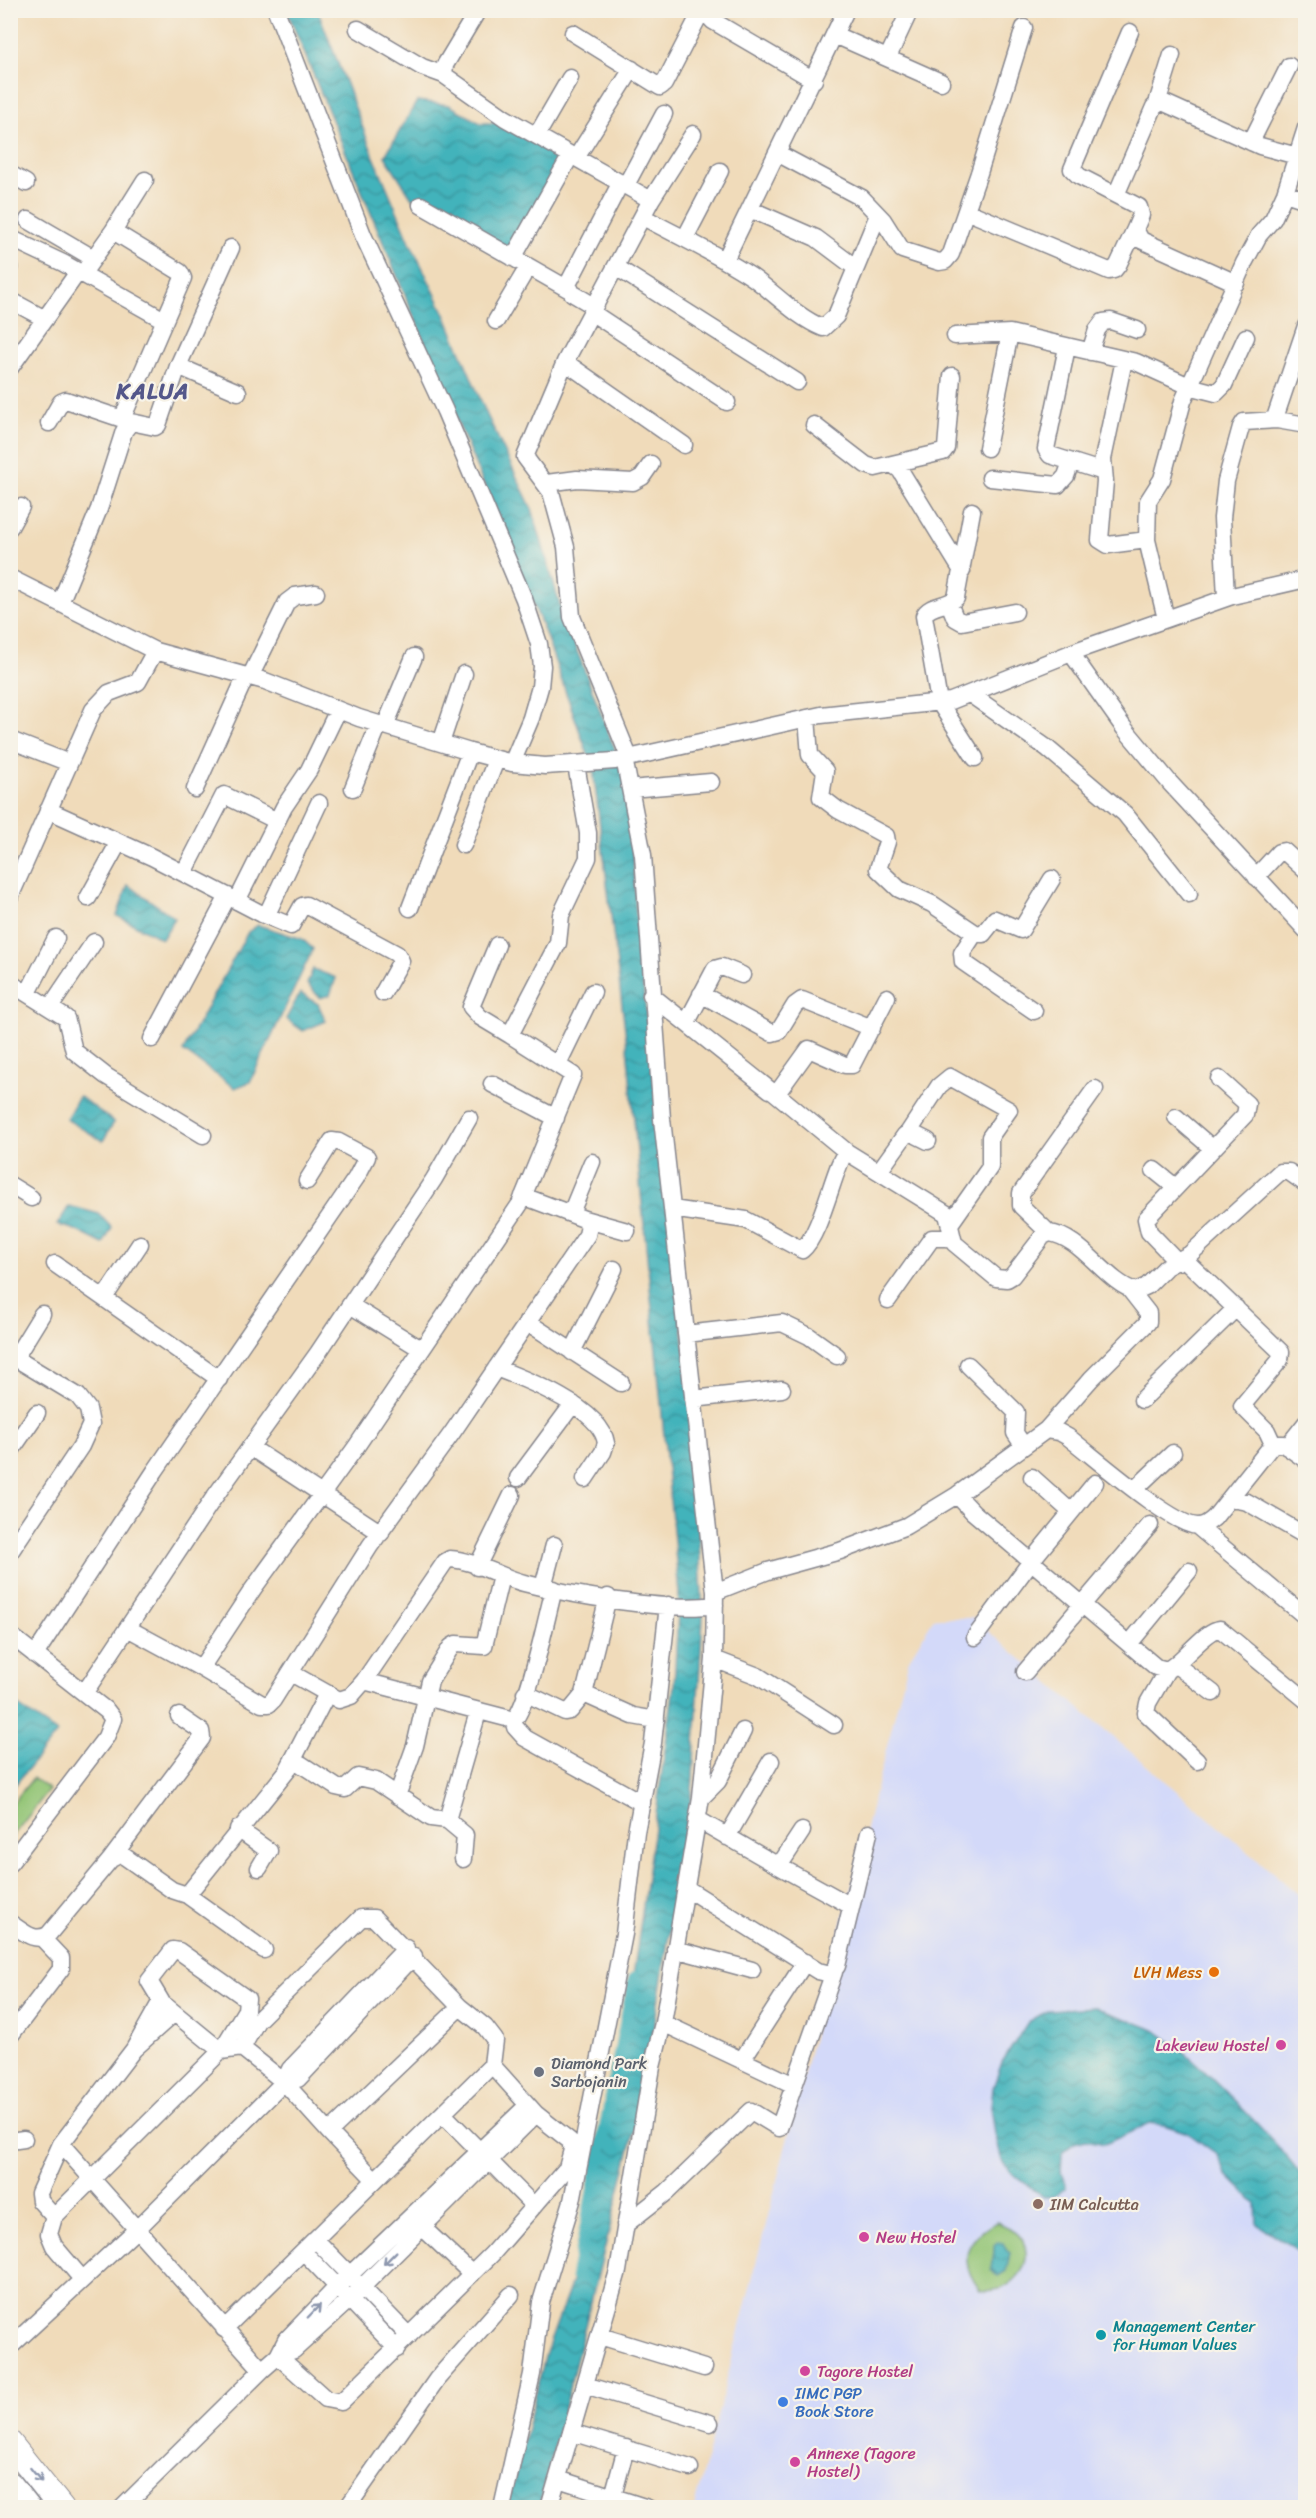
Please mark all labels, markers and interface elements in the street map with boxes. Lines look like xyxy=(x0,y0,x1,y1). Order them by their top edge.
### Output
district label: KALUA xyxy=(115,372,190,411)
place label: LVH Mess xyxy=(1134,1958,1203,1987)
marker: LVH Mess xyxy=(1207,1965,1221,1979)
place label: Lakeview Hostel xyxy=(1155,2031,1269,2060)
marker: Lakeview Hostel xyxy=(1274,2038,1288,2052)
place label: Diamond Park Sarbojanin xyxy=(551,2049,648,2096)
marker: Diamond Park Sarbojanin xyxy=(532,2065,546,2079)
place label: IIM Calcutta xyxy=(1049,2190,1139,2219)
marker: IIM Calcutta xyxy=(1031,2197,1045,2211)
place label: New Hostel xyxy=(876,2223,957,2252)
marker: New Hostel xyxy=(857,2230,871,2244)
one-way arrow xyxy=(383,2251,398,2265)
one-way arrow xyxy=(307,2304,321,2319)
place label: Management Center for Human Values xyxy=(1113,2312,1256,2359)
marker: Management Center for Human Values xyxy=(1094,2328,1108,2342)
place label: Tagore Hostel xyxy=(817,2357,913,2386)
marker: Tagore Hostel xyxy=(798,2364,812,2378)
place label: IIMC PGP Book Store xyxy=(794,2379,874,2426)
marker: IIMC PGP Book Store xyxy=(776,2395,790,2409)
place label: Annexe (Tagore Hostel) xyxy=(806,2439,916,2486)
marker: Annexe (Tagore Hostel) xyxy=(788,2455,802,2469)
one-way arrow xyxy=(30,2467,43,2483)

